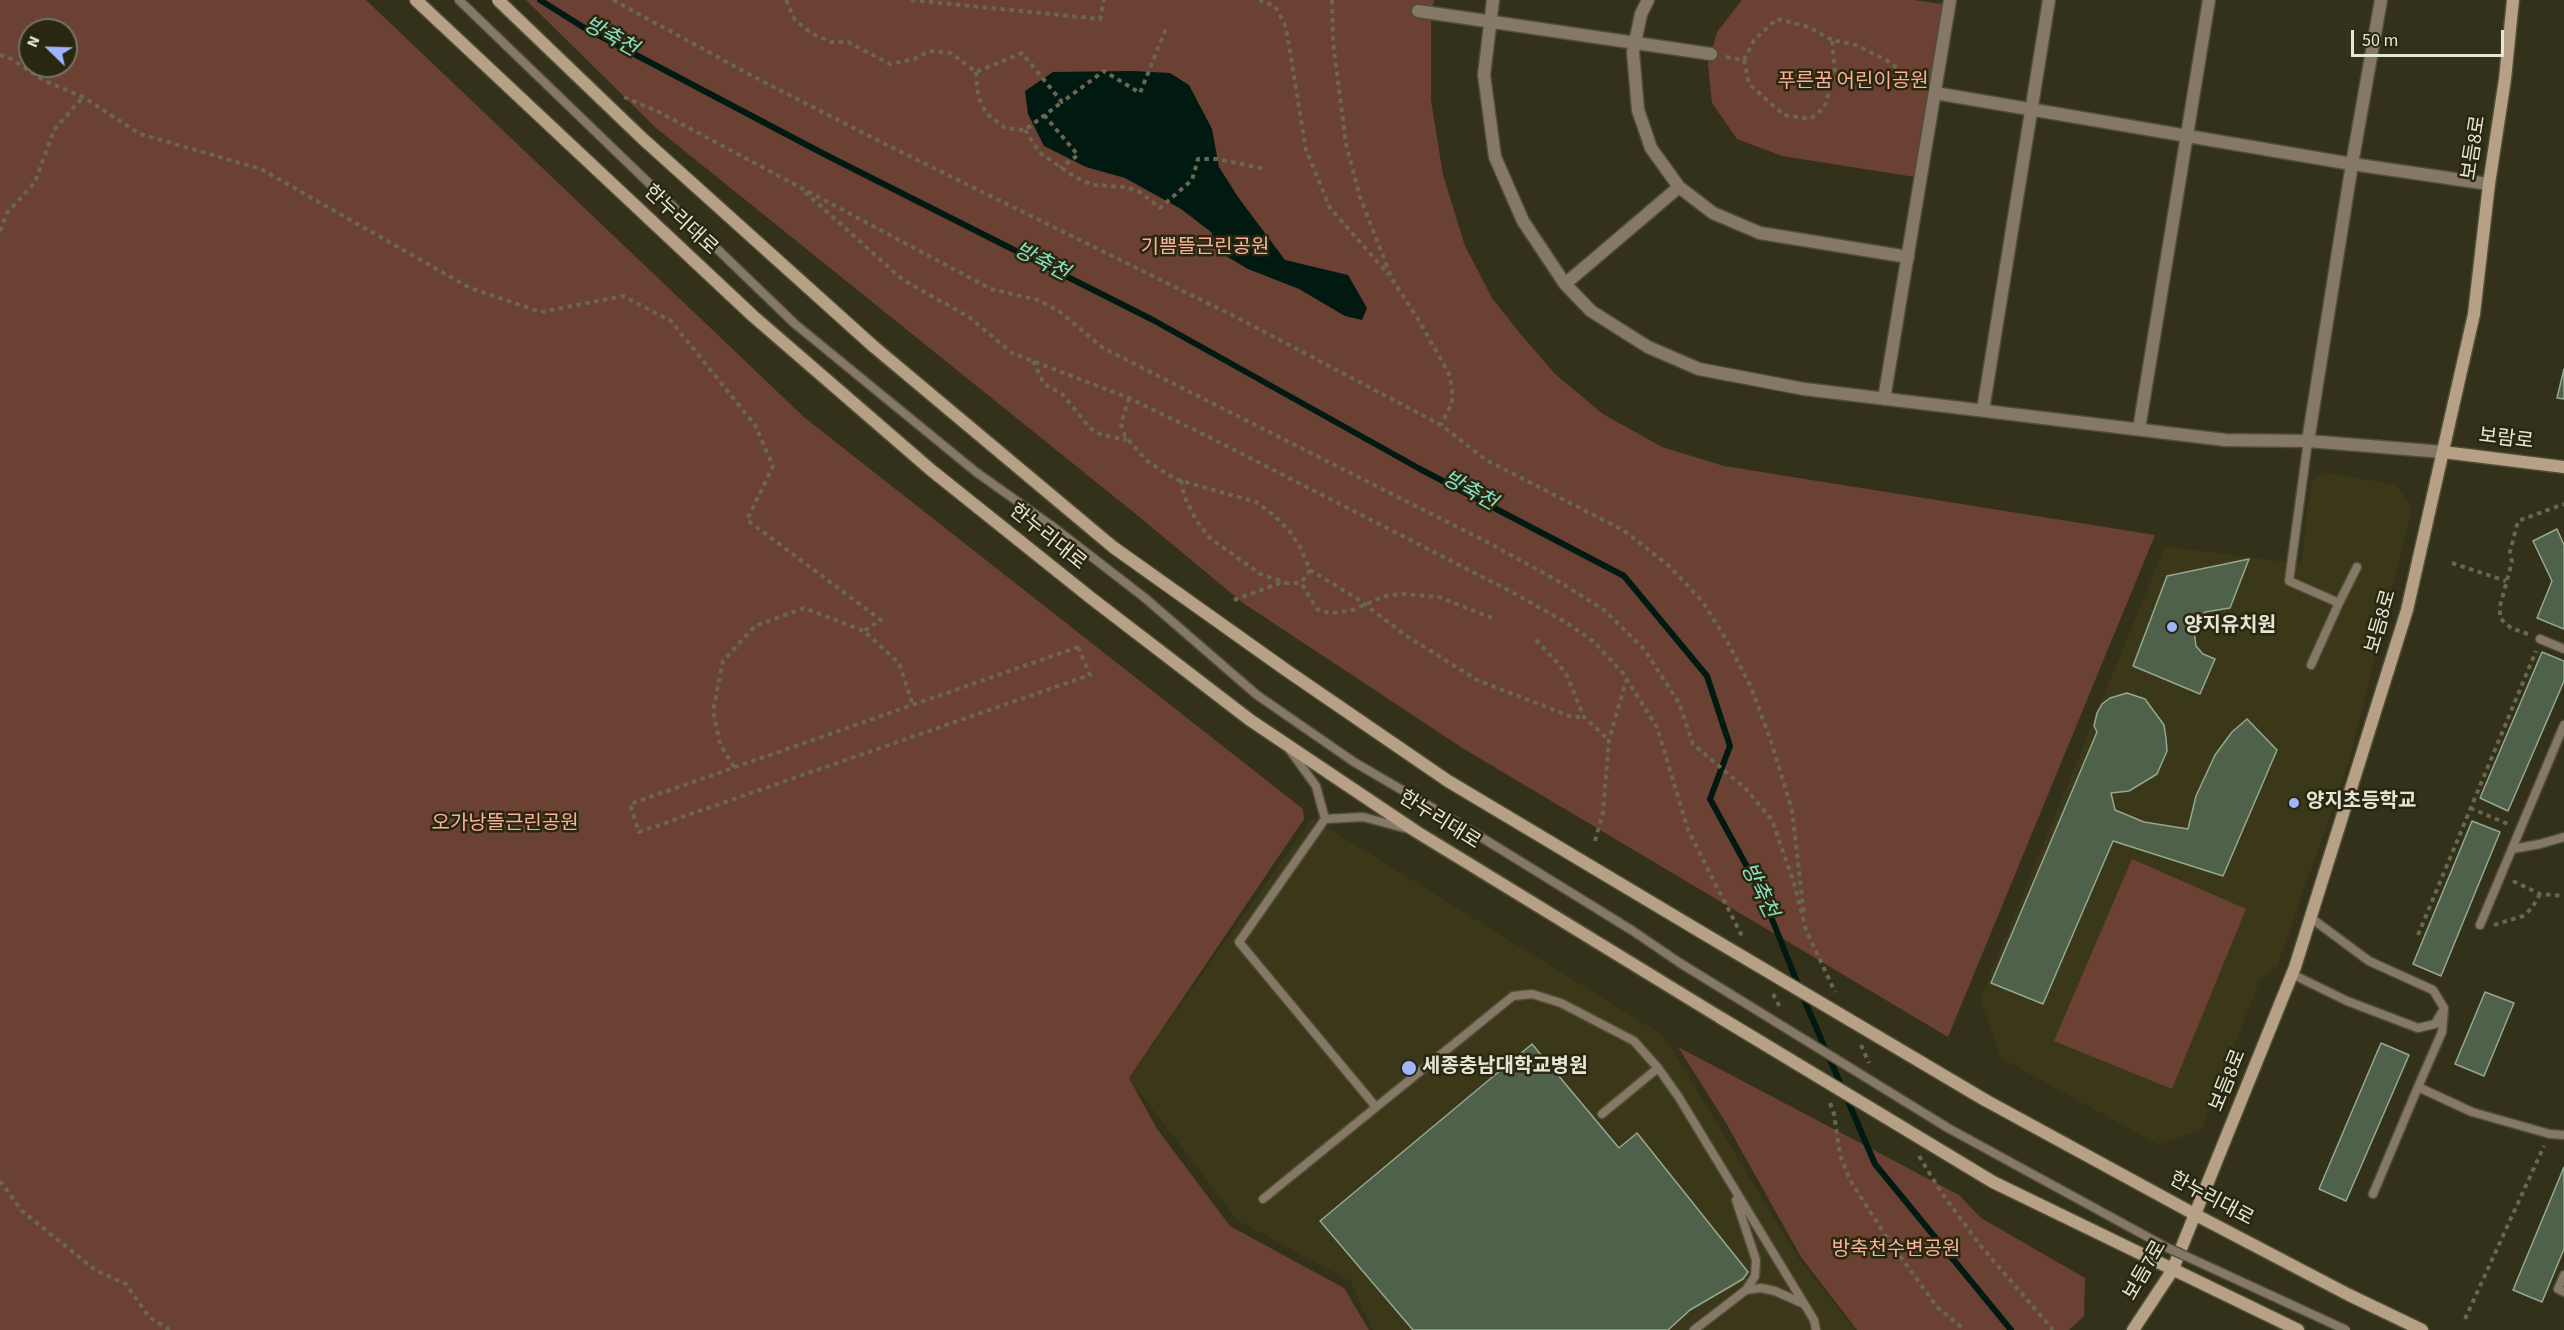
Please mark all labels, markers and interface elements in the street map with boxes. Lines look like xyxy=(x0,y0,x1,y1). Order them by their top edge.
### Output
water label: 방축천 xyxy=(579,13,641,63)
north arrow xyxy=(18,18,78,78)
scale bar xyxy=(2354,18,2507,56)
text: 50 m xyxy=(2362,28,2398,53)
text: N xyxy=(21,33,45,51)
park label: 푸른꿈 어린이공원 xyxy=(1777,71,1929,95)
street label: 보듬8로 xyxy=(2458,114,2492,182)
street label: 한누리대로 xyxy=(638,181,722,261)
park label: 기쁨뜰근린공원 xyxy=(1141,237,1269,261)
water label: 방축천 xyxy=(1009,239,1073,287)
street label: 보람로 xyxy=(2477,425,2535,455)
water label: 방축천 xyxy=(1438,467,1500,517)
street label: 한누리대로 xyxy=(1004,500,1090,576)
street label: 보듬8로 xyxy=(2361,587,2403,657)
place label: 양지유치원 xyxy=(2184,615,2276,639)
marker: 양지유치원 xyxy=(2165,620,2179,634)
street label: 한누리대로 xyxy=(1394,786,1484,856)
place label: 양지초등학교 xyxy=(2306,791,2416,815)
marker: 양지초등학교 xyxy=(2287,796,2301,810)
park label: 오가낭뜰근린공원 xyxy=(431,813,579,837)
water label: 방축천 xyxy=(1734,859,1782,923)
street label: 보듬8로 xyxy=(2206,1046,2252,1116)
place label: 세종충남대학교병원 xyxy=(1422,1056,1588,1080)
marker: 세종충남대학교병원 xyxy=(1400,1059,1418,1077)
street label: 한누리대로 xyxy=(2165,1168,2257,1232)
street label: 보듬7로 xyxy=(2119,1237,2173,1305)
park label: 방축천수변공원 xyxy=(1832,1239,1960,1263)

